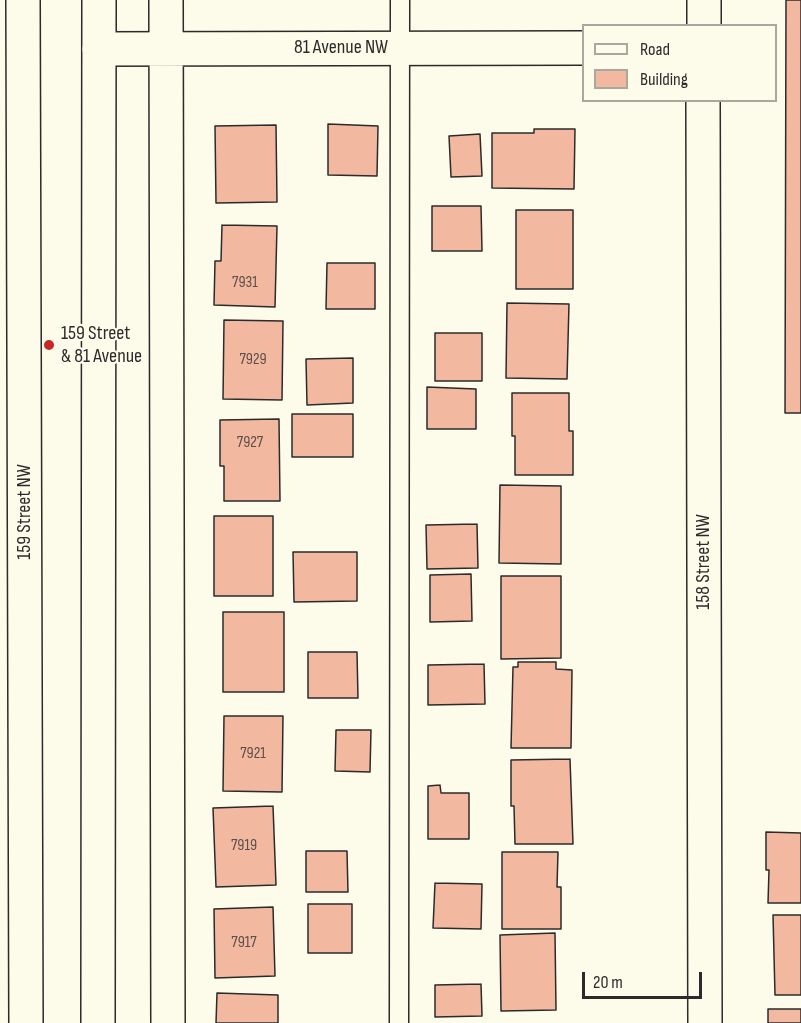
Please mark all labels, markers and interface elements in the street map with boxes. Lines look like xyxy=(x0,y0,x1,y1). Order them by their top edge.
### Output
legend xyxy=(582,24,777,102)
street label: 81 Avenue NW xyxy=(294,36,388,60)
text: Road xyxy=(640,39,670,60)
text: Building xyxy=(640,69,688,90)
house number: 7931 xyxy=(232,273,258,293)
place label: 159 Street & 81 Avenue xyxy=(61,322,142,369)
marker: 159 Street & 81 Avenue xyxy=(42,338,56,352)
house number: 7929 xyxy=(239,350,267,370)
house number: 7927 xyxy=(237,433,263,453)
street label: 159 Street NW xyxy=(13,464,37,560)
street label: 158 Street NW xyxy=(692,514,716,610)
house number: 7921 xyxy=(240,744,266,764)
house number: 7919 xyxy=(231,836,257,856)
house number: 7917 xyxy=(231,933,257,953)
scale bar xyxy=(585,960,705,998)
text: 20 m xyxy=(593,972,623,993)

